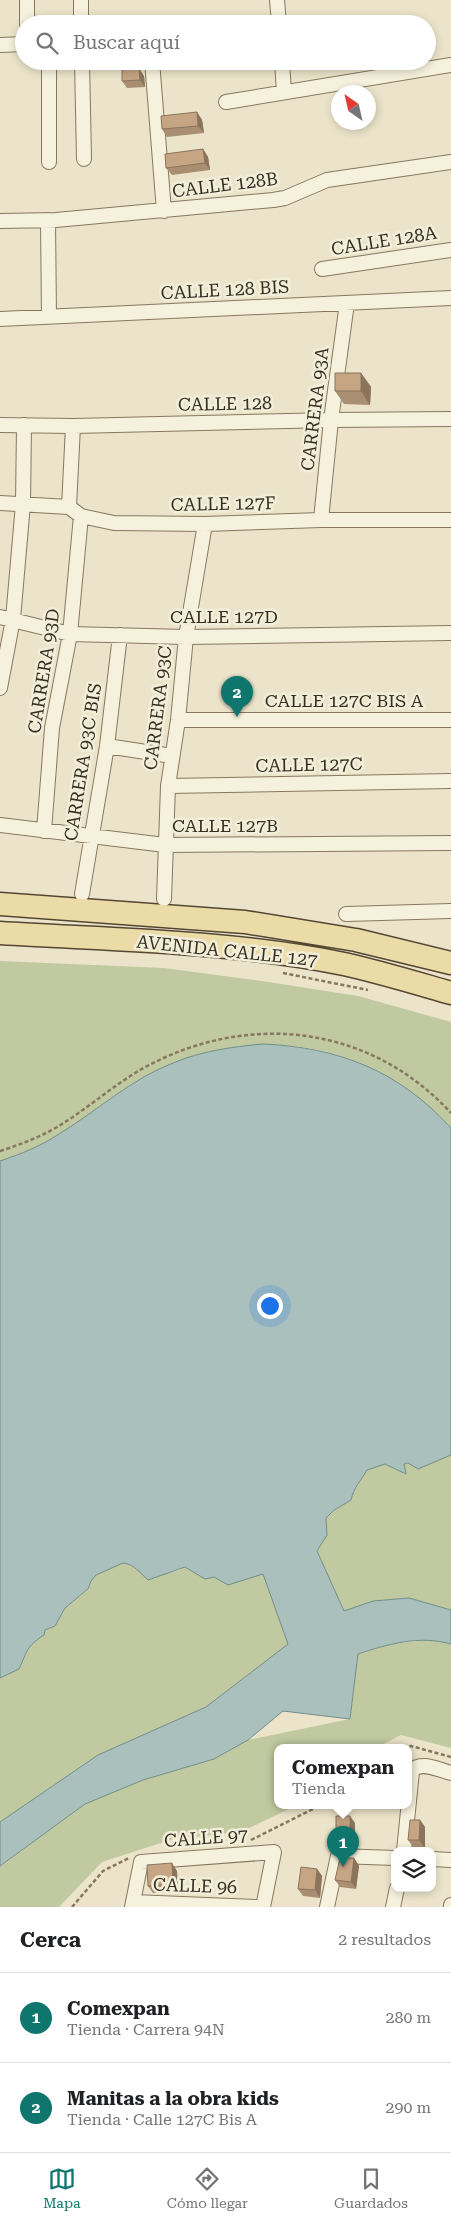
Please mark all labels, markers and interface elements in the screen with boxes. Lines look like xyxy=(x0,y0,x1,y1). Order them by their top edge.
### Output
search box xyxy=(15,15,436,70)
icon: search xyxy=(33,29,61,57)
text: Buscar aquí xyxy=(73,31,180,54)
north arrow xyxy=(331,85,376,130)
street label: CALLE 128B xyxy=(171,168,279,201)
street label: CALLE 128A xyxy=(330,222,439,259)
street label: CALLE 128 BIS xyxy=(160,276,290,303)
street label: CARRERA 93A xyxy=(296,345,333,472)
street label: CALLE 128 xyxy=(178,392,272,415)
street label: CALLE 127F xyxy=(170,492,276,515)
street label: CALLE 127D xyxy=(170,606,278,627)
street label: CARRERA 93D xyxy=(23,607,64,735)
street label: CARRERA 93C xyxy=(139,645,176,771)
pin: 2 xyxy=(221,676,253,717)
street label: CARRERA 93C BIS xyxy=(60,682,105,842)
street label: CALLE 127C BIS A xyxy=(265,690,424,711)
street label: CALLE 127C xyxy=(255,753,363,776)
street label: CALLE 127B xyxy=(172,815,278,836)
street label: AVENIDA CALLE 127 xyxy=(136,931,318,970)
your location xyxy=(257,1293,283,1319)
popup xyxy=(274,1744,412,1809)
text: Comexpan xyxy=(292,1756,394,1779)
text: Tienda xyxy=(292,1779,345,1798)
street label: CALLE 97 xyxy=(163,1824,249,1851)
pin: 1 xyxy=(327,1826,359,1867)
map controls xyxy=(391,1847,436,1892)
button: layers xyxy=(391,1847,436,1892)
street label: CALLE 96 xyxy=(153,1874,237,1897)
text: Cerca xyxy=(20,1928,81,1952)
text: 2 resultados xyxy=(338,1930,431,1949)
text: Comexpan xyxy=(67,1997,170,2020)
text: 1 xyxy=(32,2008,40,2027)
text: 280 m xyxy=(385,2008,431,2027)
text: Tienda · Carrera 94N xyxy=(67,2020,225,2039)
text: Manitas a la obra kids xyxy=(67,2087,279,2110)
text: 2 xyxy=(32,2098,40,2117)
text: 290 m xyxy=(385,2098,431,2117)
text: Tienda · Calle 127C Bis A xyxy=(67,2110,257,2129)
tab: Mapa xyxy=(43,2165,81,2211)
tab: Cómo llegar xyxy=(167,2165,248,2211)
tab: Guardados xyxy=(334,2165,408,2211)

